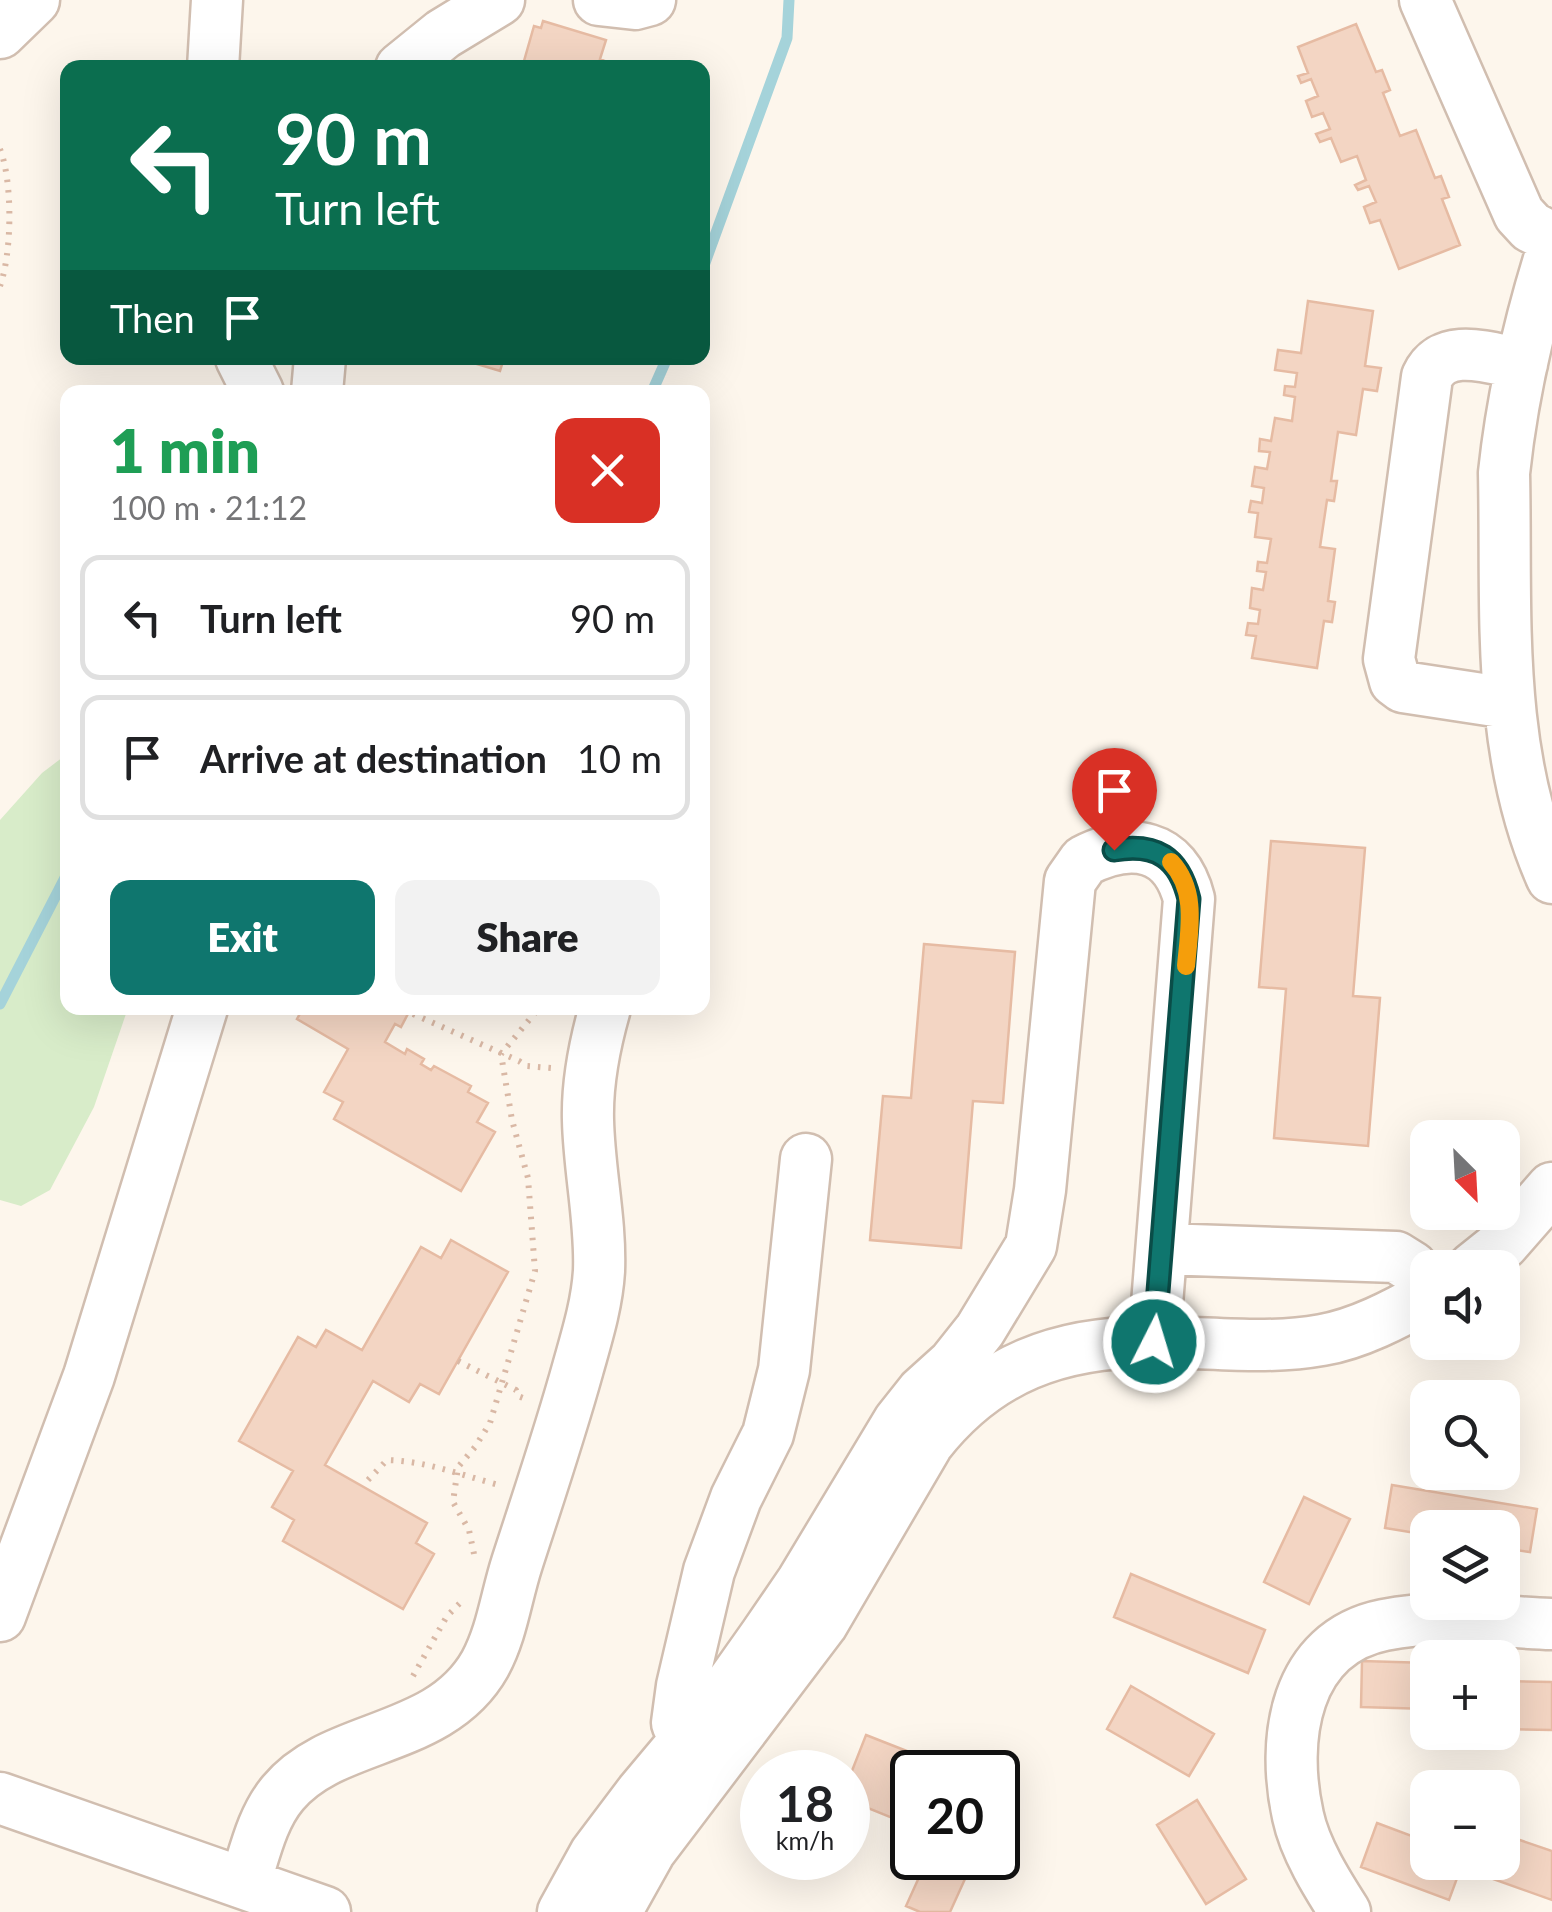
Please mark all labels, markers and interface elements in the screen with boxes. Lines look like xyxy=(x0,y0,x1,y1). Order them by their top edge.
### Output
text: 90 m xyxy=(275,96,432,180)
icon: left xyxy=(110,100,240,230)
text: Turn left xyxy=(275,181,440,235)
icon: arrive xyxy=(215,290,270,345)
text: Then xyxy=(110,295,195,341)
text: 1 min xyxy=(110,414,260,486)
button: close xyxy=(555,418,660,523)
text: 100 m · 21:12 xyxy=(110,488,307,527)
icon: left xyxy=(115,590,170,645)
text: Turn left xyxy=(200,595,342,641)
text: 90 m xyxy=(570,595,655,641)
icon: arrive xyxy=(115,730,170,785)
text: Arrive at destination xyxy=(200,735,547,781)
text: 10 m xyxy=(577,735,662,781)
pin xyxy=(1072,748,1157,851)
icon: arrive xyxy=(1087,763,1142,818)
button: Exit xyxy=(110,880,375,995)
button: Share xyxy=(395,880,660,995)
north arrow xyxy=(1410,1120,1520,1230)
map controls xyxy=(1410,1120,1520,1880)
button: sound xyxy=(1410,1250,1520,1360)
position arrow xyxy=(1102,1290,1206,1394)
button: search xyxy=(1410,1380,1520,1490)
button: layers xyxy=(1410,1510,1520,1620)
button: + xyxy=(1410,1640,1520,1750)
speed limit sign: 20 xyxy=(890,1750,1020,1880)
button: − xyxy=(1410,1770,1520,1880)
text: 18 xyxy=(776,1773,834,1833)
text: km/h xyxy=(776,1825,834,1855)

